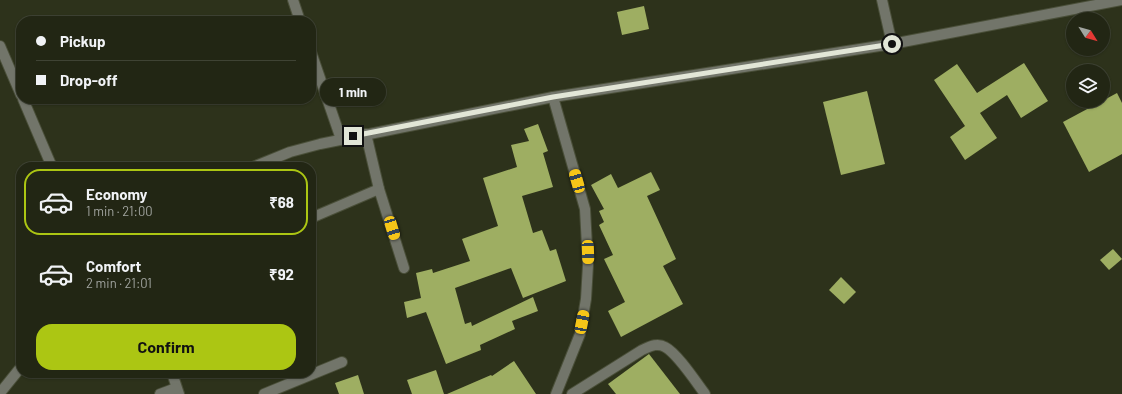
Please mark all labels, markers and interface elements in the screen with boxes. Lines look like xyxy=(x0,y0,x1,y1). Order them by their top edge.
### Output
north arrow xyxy=(1066,12,1110,56)
map controls xyxy=(1066,12,1110,108)
text: Pickup xyxy=(60,32,106,50)
route start xyxy=(883,35,901,53)
button: layers xyxy=(1066,64,1110,108)
text: Drop-off xyxy=(60,71,118,89)
callout: 1 min xyxy=(320,78,386,106)
text: 1 min xyxy=(339,84,367,100)
route end xyxy=(344,127,362,145)
car xyxy=(568,168,586,194)
icon: car xyxy=(38,184,74,220)
text: Economy xyxy=(86,185,147,203)
text: ₹68 xyxy=(269,193,294,211)
text: 1 min · 21:00 xyxy=(86,203,153,219)
car xyxy=(383,215,401,241)
car xyxy=(582,240,594,264)
icon: car xyxy=(38,256,74,292)
text: Comfort xyxy=(86,257,141,275)
text: ₹92 xyxy=(269,265,294,283)
text: 2 min · 21:01 xyxy=(86,275,152,291)
car xyxy=(574,309,590,335)
button: Confirm xyxy=(36,324,296,370)

